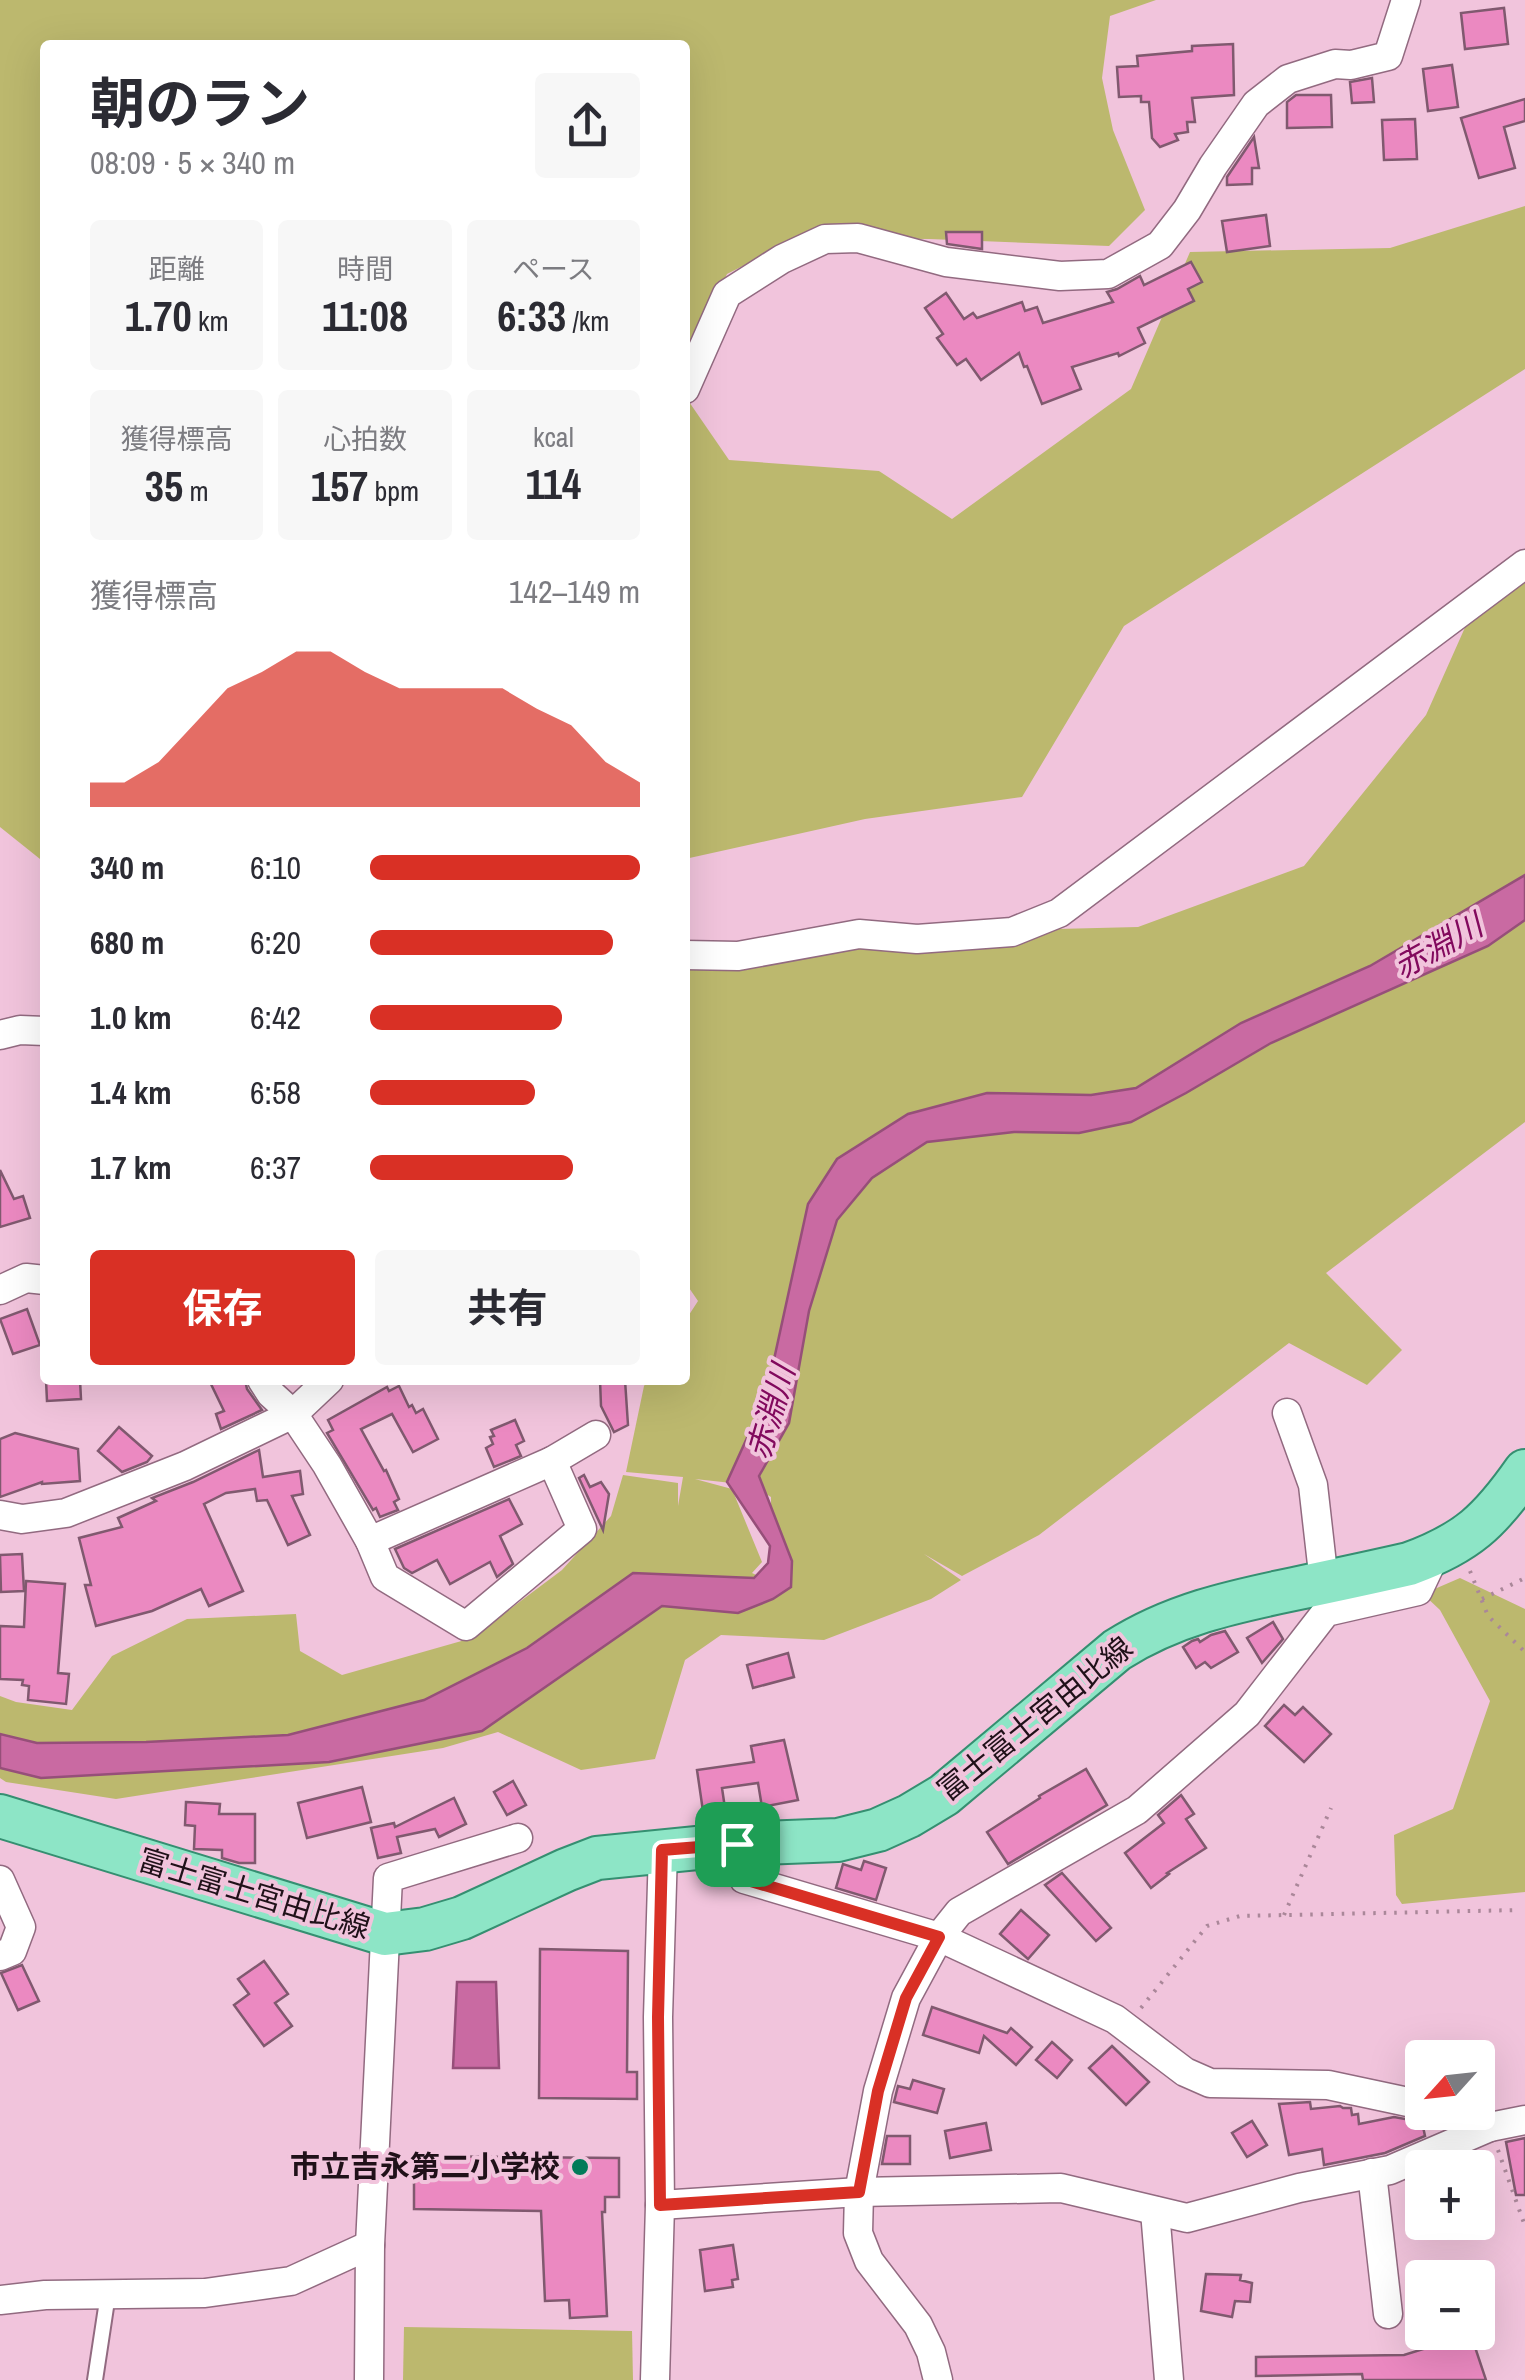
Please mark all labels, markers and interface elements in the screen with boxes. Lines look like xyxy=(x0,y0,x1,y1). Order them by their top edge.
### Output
text: 朝のラン xyxy=(90,66,310,140)
button: share xyxy=(535,73,640,178)
text: 08:09 · 5 × 340 m xyxy=(90,141,295,184)
text: 距離 xyxy=(149,250,205,288)
text: 時間 xyxy=(337,250,393,288)
text: ペース xyxy=(512,250,595,288)
text: 1.70 xyxy=(125,288,192,344)
text: 11:08 xyxy=(322,288,408,344)
text: 6:33 xyxy=(497,288,566,344)
text: km xyxy=(192,302,229,340)
text: /km xyxy=(566,302,609,340)
text: kcal xyxy=(533,418,574,456)
text: 獲得標高 xyxy=(121,420,233,458)
text: 心拍数 xyxy=(323,420,407,458)
text: 114 xyxy=(526,456,581,512)
text: 35 xyxy=(145,458,183,514)
text: 157 xyxy=(311,458,368,514)
text: m xyxy=(183,472,209,510)
text: bpm xyxy=(368,472,419,510)
text: 142–149 m xyxy=(509,570,640,613)
text: 獲得標高 xyxy=(90,574,218,617)
text: 340 m xyxy=(90,846,164,889)
text: 6:10 xyxy=(250,846,301,889)
water label: 赤淵川 xyxy=(1385,902,1493,988)
text: 680 m xyxy=(90,921,164,964)
text: 6:20 xyxy=(250,921,301,964)
text: 1.0 km xyxy=(90,996,172,1039)
text: 6:42 xyxy=(250,996,301,1039)
text: 1.4 km xyxy=(90,1071,172,1114)
text: 6:58 xyxy=(250,1071,301,1114)
text: 1.7 km xyxy=(90,1146,172,1189)
text: 6:37 xyxy=(250,1146,301,1189)
button: 保存 xyxy=(90,1250,355,1365)
button: 共有 xyxy=(375,1250,640,1365)
water label: 赤淵川 xyxy=(737,1357,805,1464)
street label: 富士富士宮由比線 xyxy=(929,1627,1140,1809)
pin xyxy=(695,1802,780,1887)
icon: arrive xyxy=(710,1817,765,1872)
street label: 富士富士宮由比線 xyxy=(134,1839,375,1947)
north arrow xyxy=(1405,2040,1495,2130)
map controls xyxy=(1405,2040,1495,2350)
place label: 市立吉永第二小学校 xyxy=(290,2146,560,2186)
button: + xyxy=(1405,2150,1495,2240)
marker: 市立吉永第二小学校 xyxy=(569,2156,591,2178)
button: − xyxy=(1405,2260,1495,2350)

